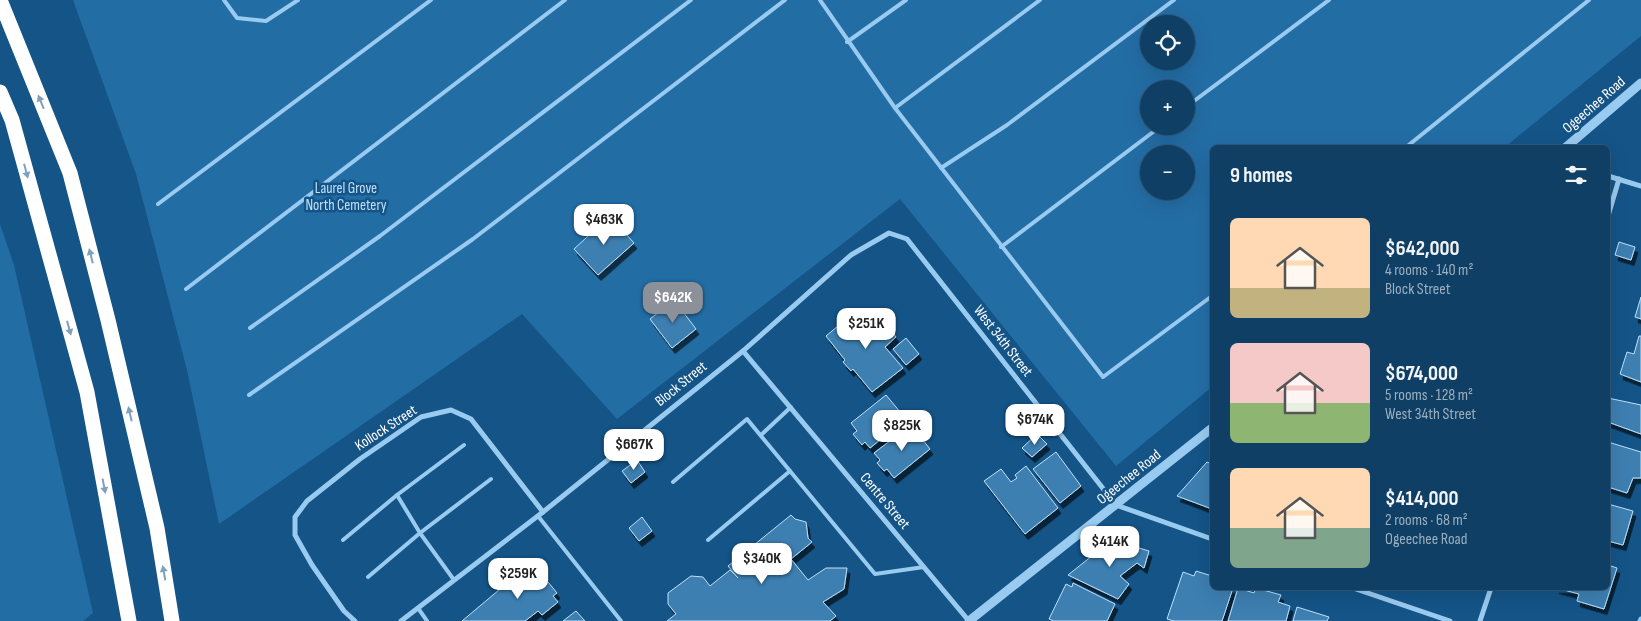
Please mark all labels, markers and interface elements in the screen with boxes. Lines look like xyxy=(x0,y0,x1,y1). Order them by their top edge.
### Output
map controls xyxy=(1140,15,1195,200)
button: locate xyxy=(1140,15,1195,70)
street label: Ogeechee Road xyxy=(1559,72,1629,138)
button: + xyxy=(1140,80,1195,135)
one-way arrow xyxy=(37,95,45,109)
button: − xyxy=(1140,145,1195,200)
icon: filters xyxy=(1562,161,1590,189)
text: 9 homes xyxy=(1230,163,1293,188)
one-way arrow xyxy=(22,164,30,179)
park label: Laurel Grove North Cemetery xyxy=(305,179,387,215)
pin: $463K xyxy=(569,204,639,246)
text: $463K xyxy=(585,210,623,229)
text: $642,000 xyxy=(1385,236,1460,261)
icon: home xyxy=(1270,238,1330,298)
one-way arrow xyxy=(87,249,95,264)
text: 4 rooms · 140 m² xyxy=(1385,261,1473,280)
text: Block Street xyxy=(1385,280,1451,299)
pin: $642K xyxy=(638,282,708,324)
text: $642K xyxy=(654,288,692,307)
street label: West 34th Street xyxy=(969,301,1037,381)
pin: $251K xyxy=(831,308,901,350)
text: $251K xyxy=(848,314,884,333)
one-way arrow xyxy=(65,320,73,335)
street label: Block Street xyxy=(651,357,711,411)
text: $674,000 xyxy=(1385,361,1458,386)
icon: home xyxy=(1270,363,1330,423)
text: 5 rooms · 128 m² xyxy=(1385,386,1473,405)
street label: Kollock Street xyxy=(351,401,421,455)
pin: $674K xyxy=(1000,404,1070,446)
text: West 34th Street xyxy=(1385,405,1476,424)
one-way arrow xyxy=(126,407,134,422)
pin: $825K xyxy=(867,410,937,452)
text: $674K xyxy=(1016,410,1054,429)
text: $825K xyxy=(883,416,921,435)
pin: $667K xyxy=(599,428,669,471)
text: $667K xyxy=(615,435,653,454)
street label: Ogeechee Road xyxy=(1093,445,1165,509)
street label: Centre Street xyxy=(856,469,915,534)
one-way arrow xyxy=(101,479,109,495)
text: $414,000 xyxy=(1385,486,1458,511)
icon: home xyxy=(1270,488,1330,548)
text: 2 rooms · 68 m² xyxy=(1385,511,1468,530)
pin: $414K xyxy=(1075,526,1145,568)
text: Ogeechee Road xyxy=(1385,530,1467,549)
text: $414K xyxy=(1091,532,1129,551)
pin: $340K xyxy=(727,542,797,585)
text: $340K xyxy=(743,549,781,568)
pin: $259K xyxy=(483,558,553,600)
text: $259K xyxy=(499,564,537,583)
one-way arrow xyxy=(160,565,168,581)

